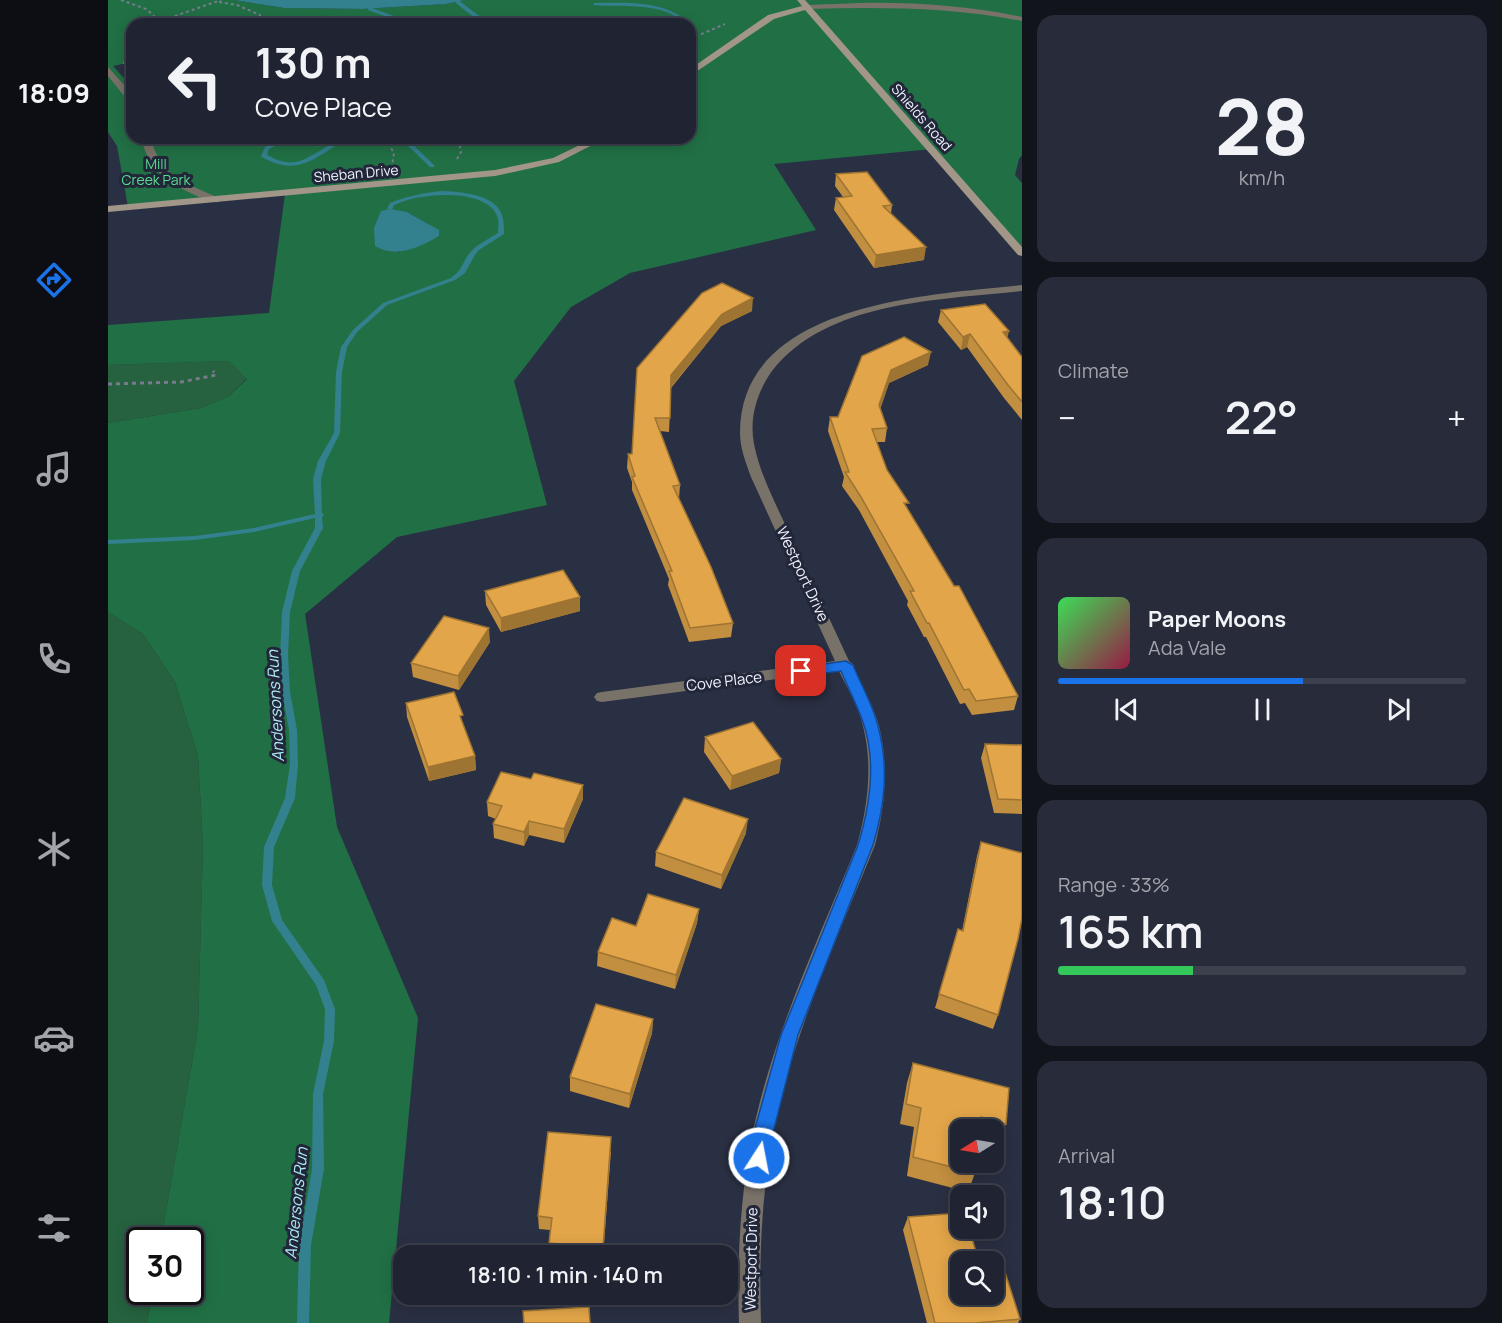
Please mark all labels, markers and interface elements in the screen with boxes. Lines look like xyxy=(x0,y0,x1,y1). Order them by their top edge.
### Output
text: 130 m xyxy=(255,33,372,91)
icon: left xyxy=(156,42,234,120)
text: 28 xyxy=(1215,72,1309,178)
text: 18:09 xyxy=(18,74,90,111)
street label: Shields Road xyxy=(888,79,956,155)
text: Cove Place xyxy=(255,88,392,125)
park label: Mill Creek Park xyxy=(122,154,192,189)
street label: Sheban Drive xyxy=(313,160,399,186)
text: km/h xyxy=(1239,164,1285,191)
icon: directions xyxy=(33,259,75,301)
text: Climate xyxy=(1058,357,1129,384)
text: 22° xyxy=(1225,386,1298,448)
text: − xyxy=(1058,395,1076,440)
text: + xyxy=(1447,395,1466,440)
icon: music xyxy=(33,448,75,490)
street label: Westport Drive xyxy=(772,523,834,625)
text: Paper Moons xyxy=(1148,604,1286,634)
text: Ada Vale xyxy=(1148,634,1226,661)
icon: phone xyxy=(33,638,75,680)
pin xyxy=(775,645,826,696)
water label: Andersons Run xyxy=(261,649,289,762)
icon: arrive xyxy=(784,654,817,687)
street label: Cove Place xyxy=(685,666,763,696)
icon: previous xyxy=(1110,693,1143,726)
icon: pause xyxy=(1246,693,1279,726)
icon: next xyxy=(1382,693,1415,726)
icon: climate xyxy=(33,828,75,870)
text: Range · 33% xyxy=(1058,871,1170,898)
text: 165 km xyxy=(1058,900,1204,962)
icon: car xyxy=(33,1017,75,1059)
north arrow xyxy=(950,1119,1004,1173)
map controls xyxy=(950,1119,1004,1305)
position arrow xyxy=(727,1126,791,1190)
text: Arrival xyxy=(1058,1142,1115,1169)
water label: Andersons Run xyxy=(279,1146,313,1260)
text: 18:10 xyxy=(1058,1171,1167,1233)
button: sound xyxy=(950,1185,1004,1239)
icon: filters xyxy=(33,1207,75,1249)
street label: Westport Drive xyxy=(740,1207,762,1311)
speed limit sign: 30 xyxy=(126,1227,204,1305)
button: search xyxy=(950,1251,1004,1305)
text: 18:10 · 1 min · 140 m xyxy=(468,1260,663,1290)

